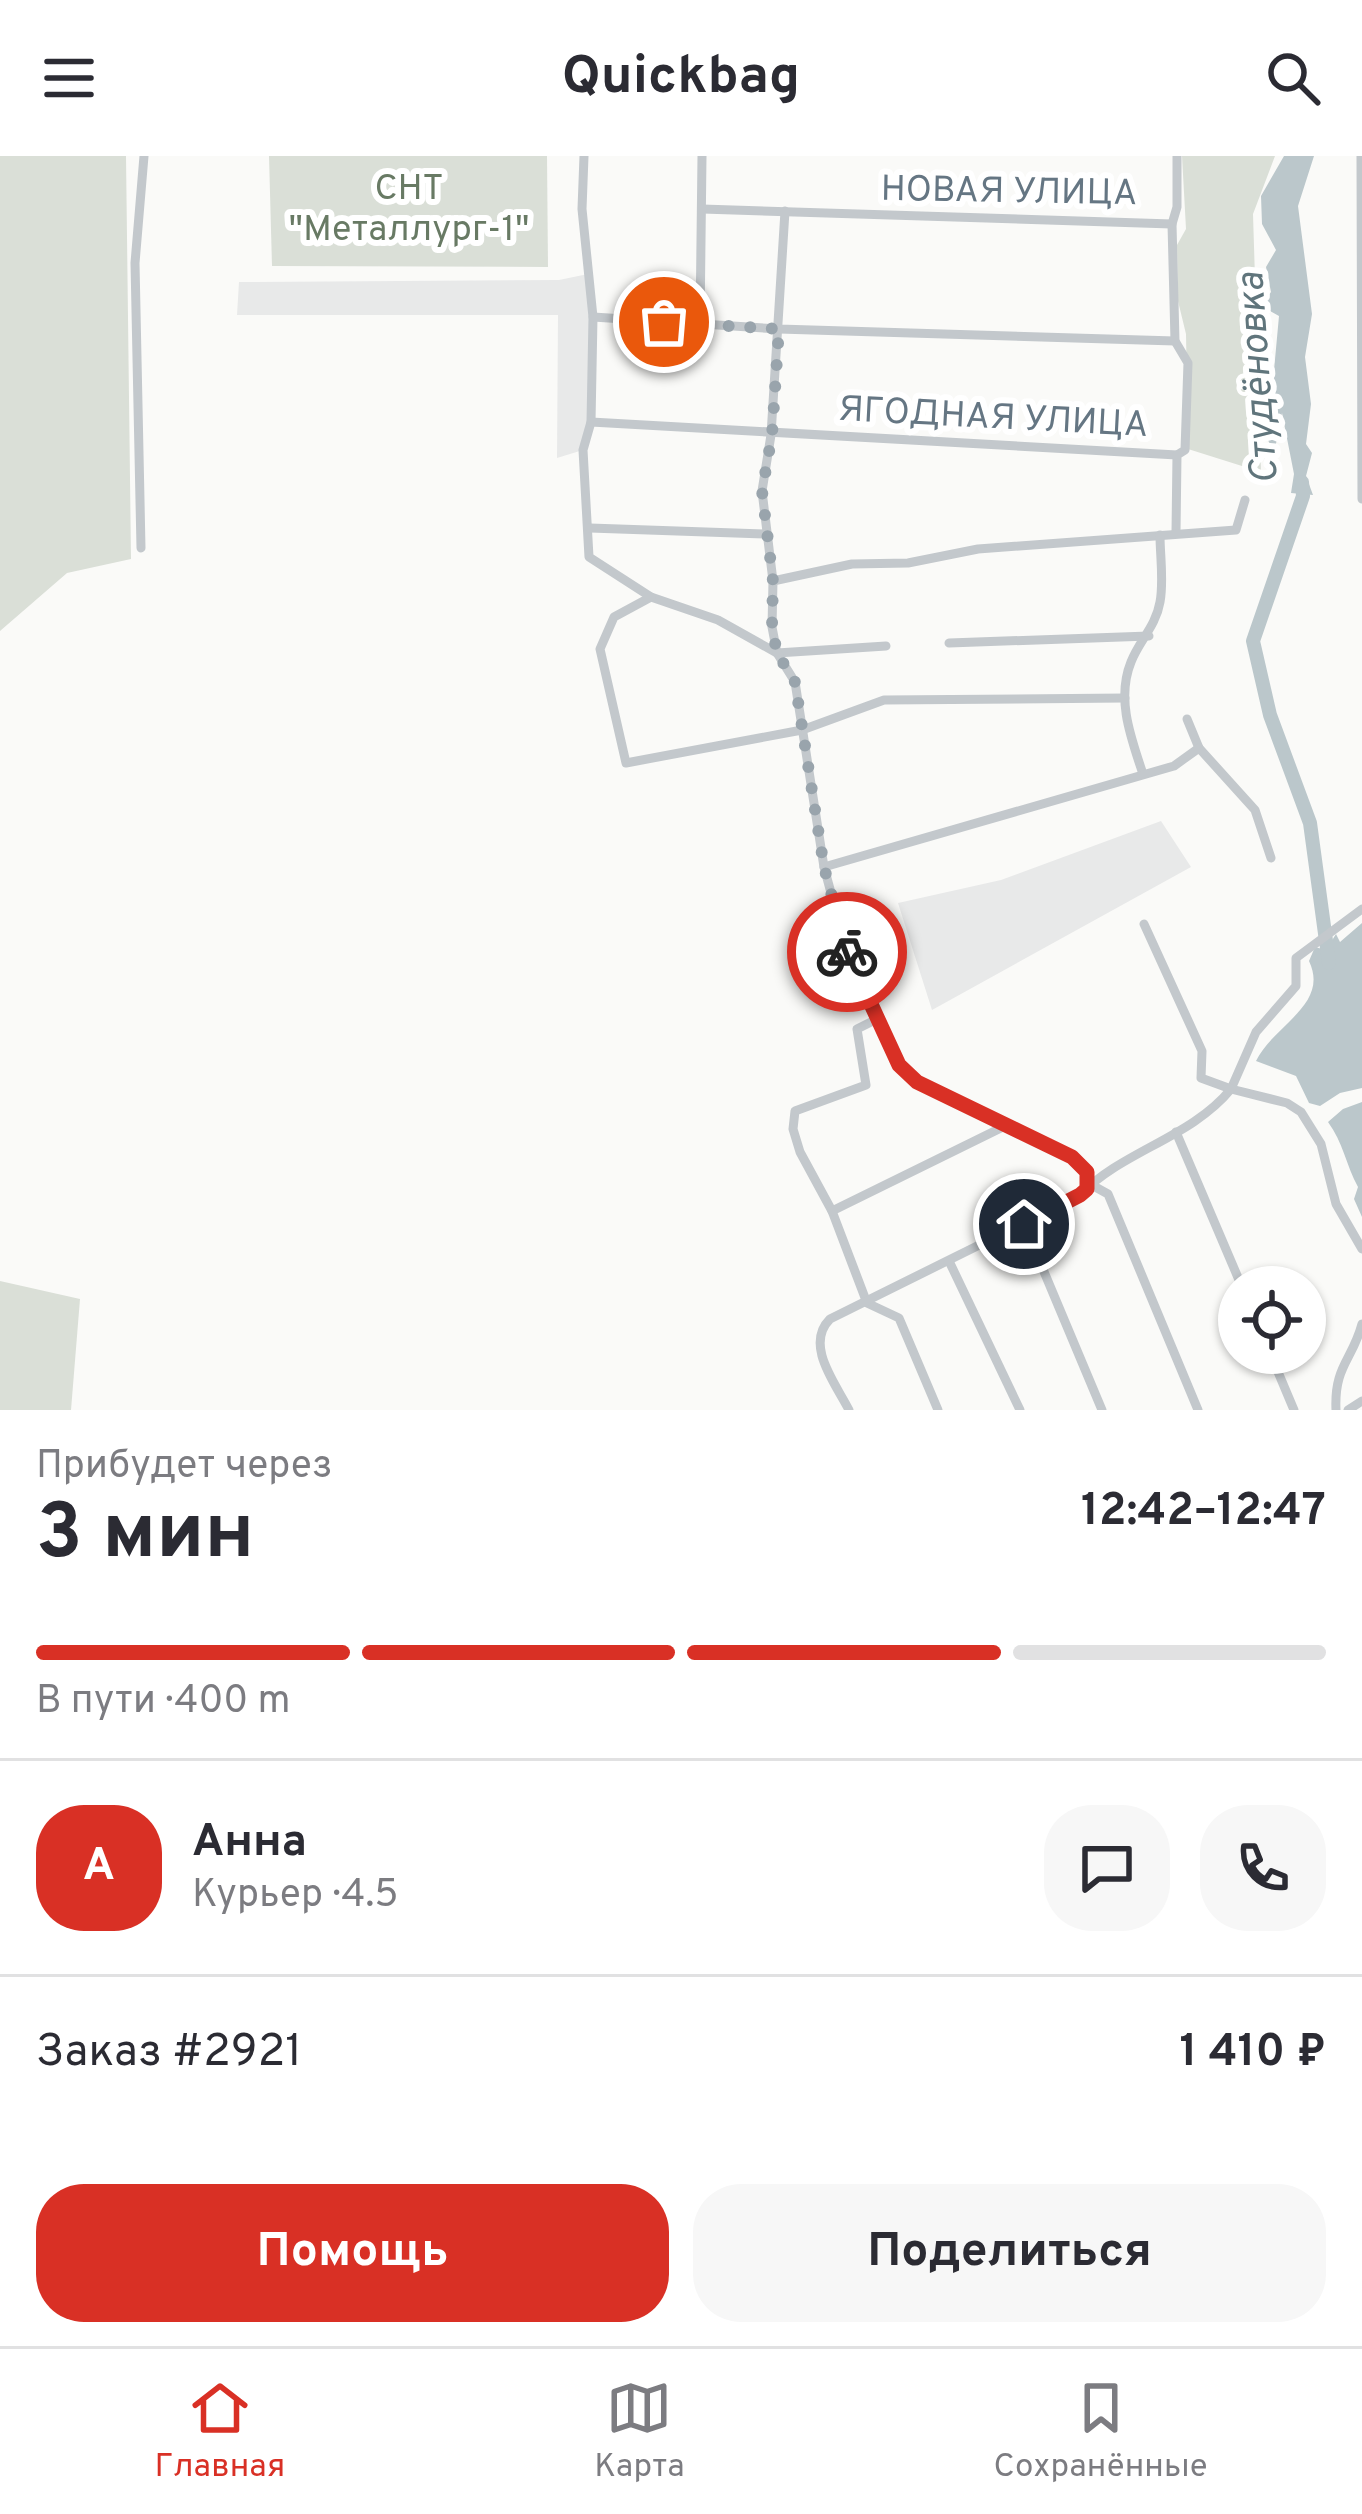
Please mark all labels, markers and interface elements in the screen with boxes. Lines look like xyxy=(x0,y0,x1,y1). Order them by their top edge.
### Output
text: Quickbag xyxy=(562,44,800,113)
icon: menu xyxy=(36,45,102,111)
icon: search xyxy=(1260,45,1326,111)
park label: СНТ "Металлург-1" xyxy=(289,167,529,254)
street label: НОВАЯ УЛИЦА xyxy=(880,168,1138,218)
water label: Студёновка xyxy=(1228,269,1292,486)
pin xyxy=(613,271,715,373)
icon: bag xyxy=(631,289,697,355)
street label: ЯГОДНАЯ УЛИЦА xyxy=(837,388,1149,450)
courier xyxy=(787,892,907,1012)
icon: bike xyxy=(814,919,880,985)
pin xyxy=(973,1173,1075,1275)
icon: home xyxy=(991,1191,1057,1257)
map controls xyxy=(1218,1266,1326,1374)
button: locate xyxy=(1218,1266,1326,1374)
text: Прибудет через xyxy=(36,1443,333,1492)
text: 12:42–12:47 xyxy=(1081,1484,1326,1541)
text: 3 мин xyxy=(36,1487,254,1586)
text: В пути · 400 m xyxy=(36,1678,290,1727)
button: chat xyxy=(1044,1805,1170,1931)
button: phone xyxy=(1200,1805,1326,1931)
text: Анна xyxy=(192,1815,307,1872)
text: А xyxy=(83,1839,115,1896)
text: Курьер · 4.5 xyxy=(192,1872,398,1921)
text: Заказ #2921 xyxy=(36,2025,302,2082)
text: 1 410 ₽ xyxy=(1179,2025,1326,2082)
button: Помощь xyxy=(36,2184,669,2322)
button: Поделиться xyxy=(693,2184,1326,2322)
tab: Главная xyxy=(154,2375,285,2489)
tab: Карта xyxy=(594,2375,685,2489)
tab: Сохранённые xyxy=(993,2375,1208,2489)

